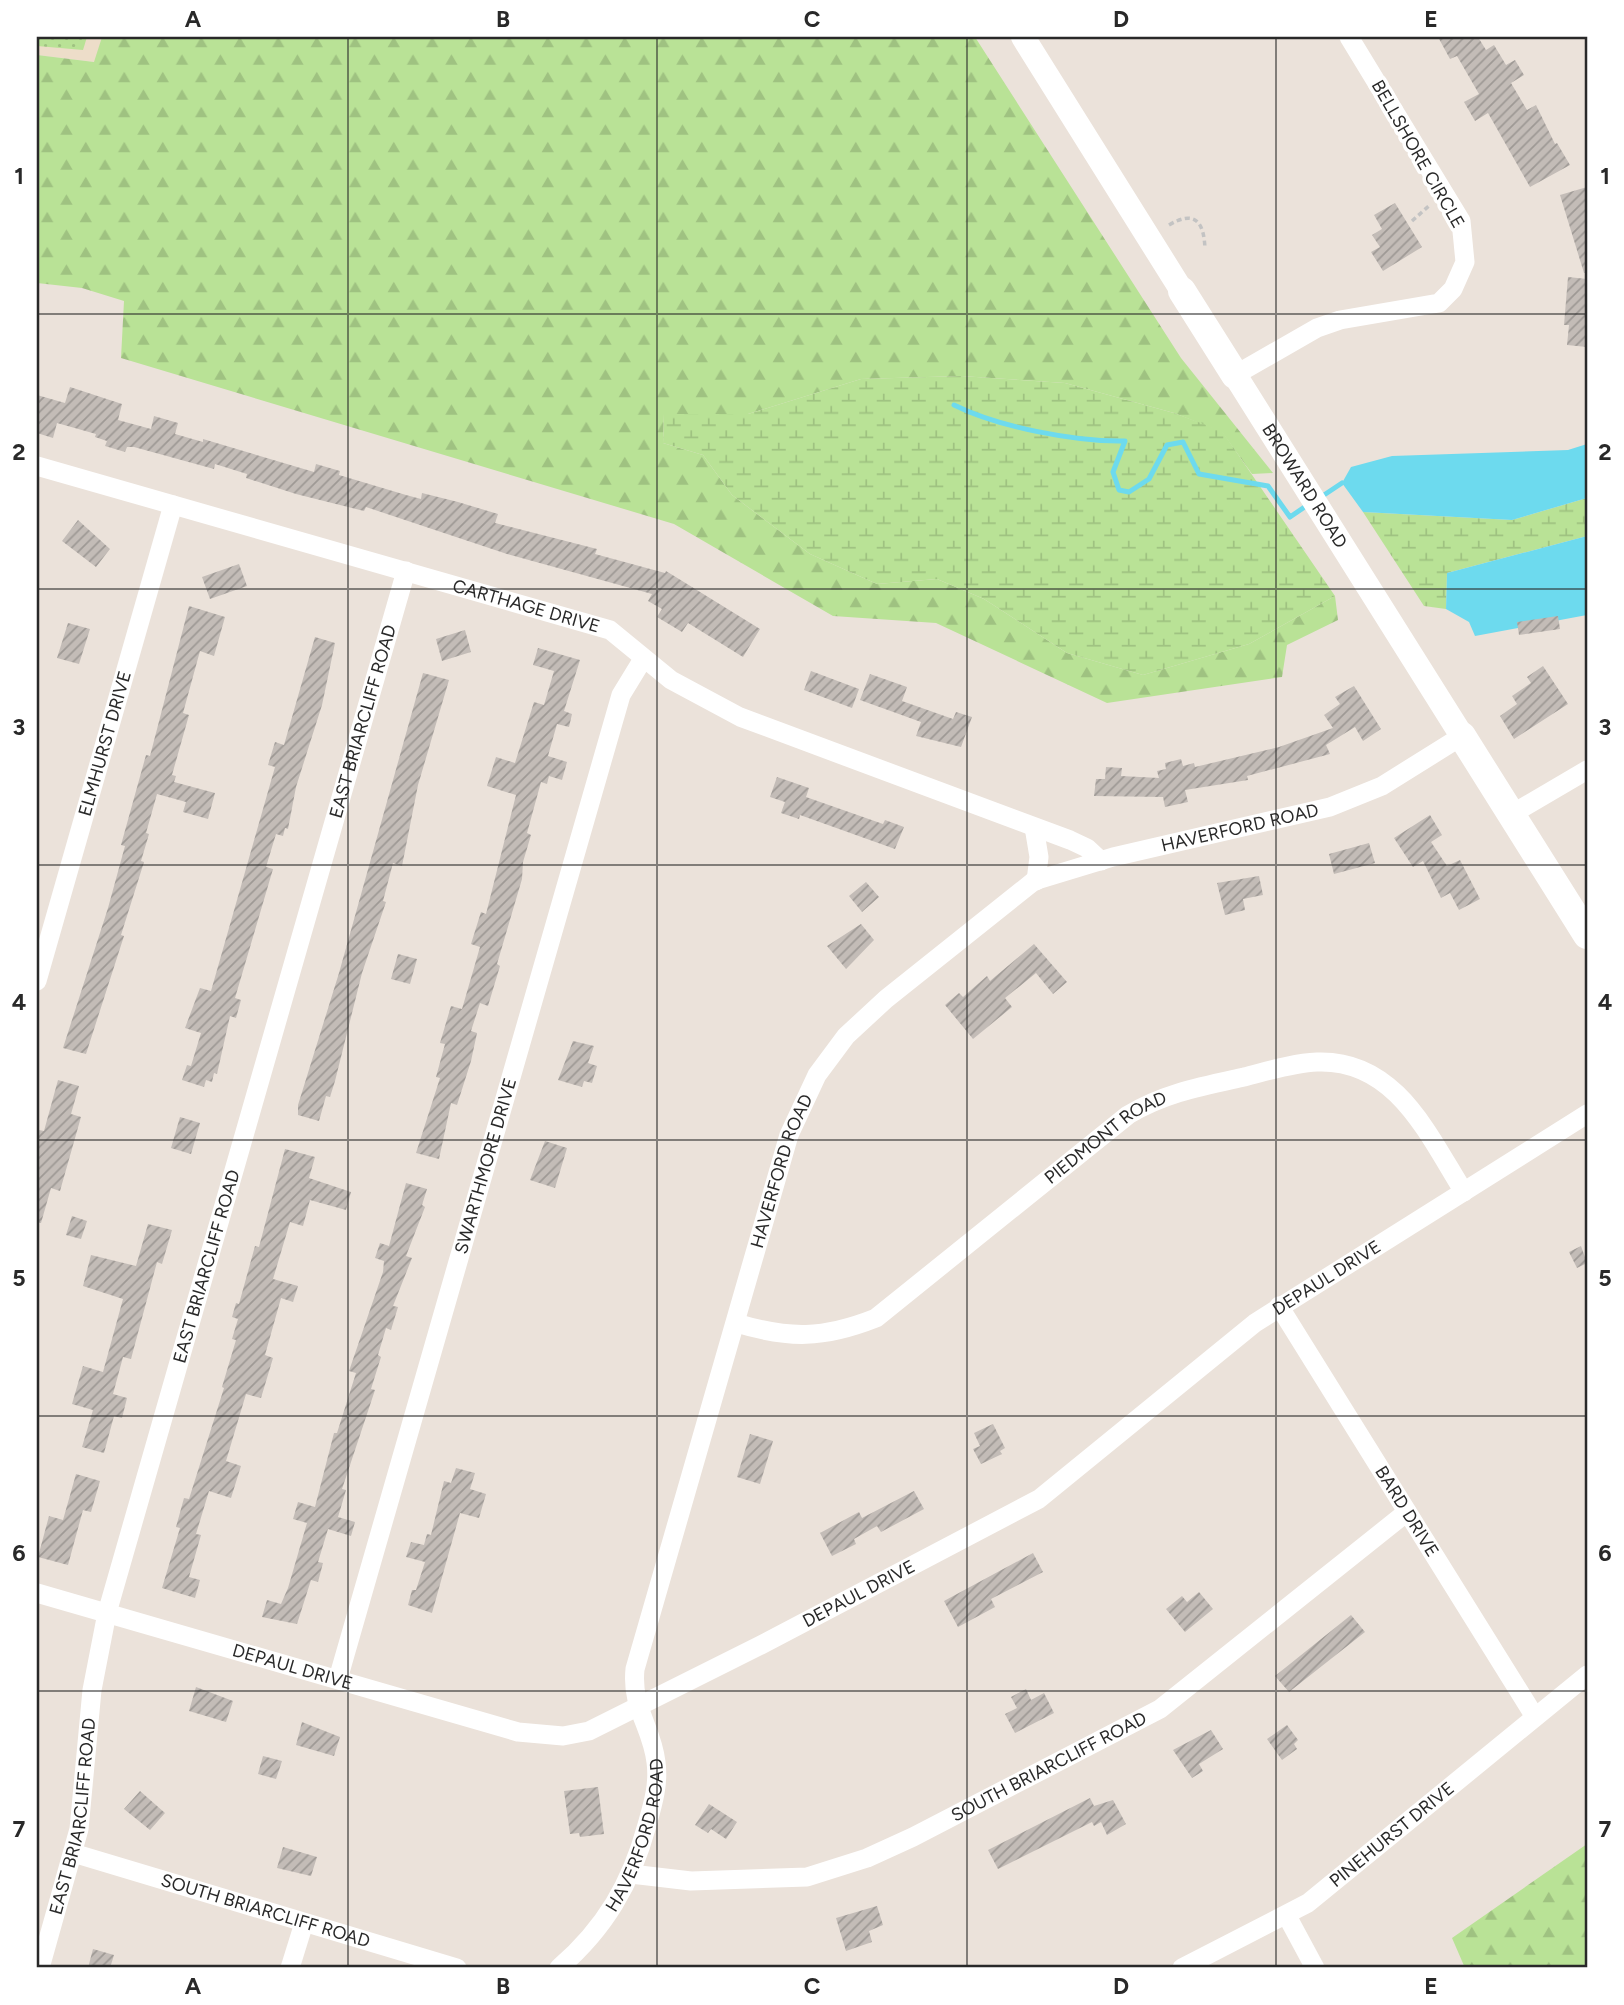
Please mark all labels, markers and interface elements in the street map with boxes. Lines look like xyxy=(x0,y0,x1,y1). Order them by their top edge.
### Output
text: A xyxy=(185,5,202,33)
text: B xyxy=(496,5,510,33)
text: C xyxy=(804,5,821,33)
text: D xyxy=(1113,5,1129,33)
text: E xyxy=(1424,5,1438,33)
street label: BELLSHORE CIRCLE xyxy=(1367,76,1469,232)
text: 1 xyxy=(14,162,24,190)
text: 1 xyxy=(1600,162,1610,190)
street label: BROWARD ROAD xyxy=(1257,420,1352,552)
text: 2 xyxy=(12,438,26,466)
text: 2 xyxy=(1598,438,1612,466)
street label: CARTHAGE DRIVE xyxy=(450,575,602,638)
street label: EAST BRIARCLIFF ROAD xyxy=(325,622,401,821)
street label: ELMHURST DRIVE xyxy=(74,668,136,819)
text: 3 xyxy=(13,713,25,741)
text: 3 xyxy=(1599,713,1611,741)
street label: HAVERFORD ROAD xyxy=(1159,799,1321,857)
text: 4 xyxy=(12,988,26,1016)
text: 4 xyxy=(1598,988,1612,1016)
street label: SWARTHMORE DRIVE xyxy=(450,1075,521,1256)
street label: PIEDMONT ROAD xyxy=(1040,1087,1170,1189)
street label: HAVERFORD ROAD xyxy=(746,1091,818,1251)
street label: EAST BRIARCLIFF ROAD xyxy=(168,1167,245,1366)
street label: DEPAUL DRIVE xyxy=(1268,1236,1385,1320)
text: 5 xyxy=(12,1264,26,1292)
text: 5 xyxy=(1598,1264,1612,1292)
street label: BARD DRIVE xyxy=(1370,1462,1444,1561)
text: 6 xyxy=(12,1539,26,1567)
text: 6 xyxy=(1598,1539,1612,1567)
street label: DEPAUL DRIVE xyxy=(799,1555,919,1632)
street label: DEPAUL DRIVE xyxy=(230,1639,355,1695)
street label: SOUTH BRIARCLIFF ROAD xyxy=(947,1707,1150,1826)
street label: EAST BRIARCLIFF ROAD xyxy=(45,1717,100,1917)
street label: HAVERFORD ROAD xyxy=(601,1757,668,1916)
street label: PINEHURST DRIVE xyxy=(1325,1777,1459,1892)
text: 7 xyxy=(13,1815,26,1843)
text: 7 xyxy=(1599,1815,1612,1843)
street label: SOUTH BRIARCLIFF ROAD xyxy=(158,1869,373,1952)
text: A xyxy=(185,1972,202,2000)
text: B xyxy=(496,1972,510,2000)
text: C xyxy=(804,1972,821,2000)
text: D xyxy=(1113,1972,1129,2000)
text: E xyxy=(1424,1972,1438,2000)

